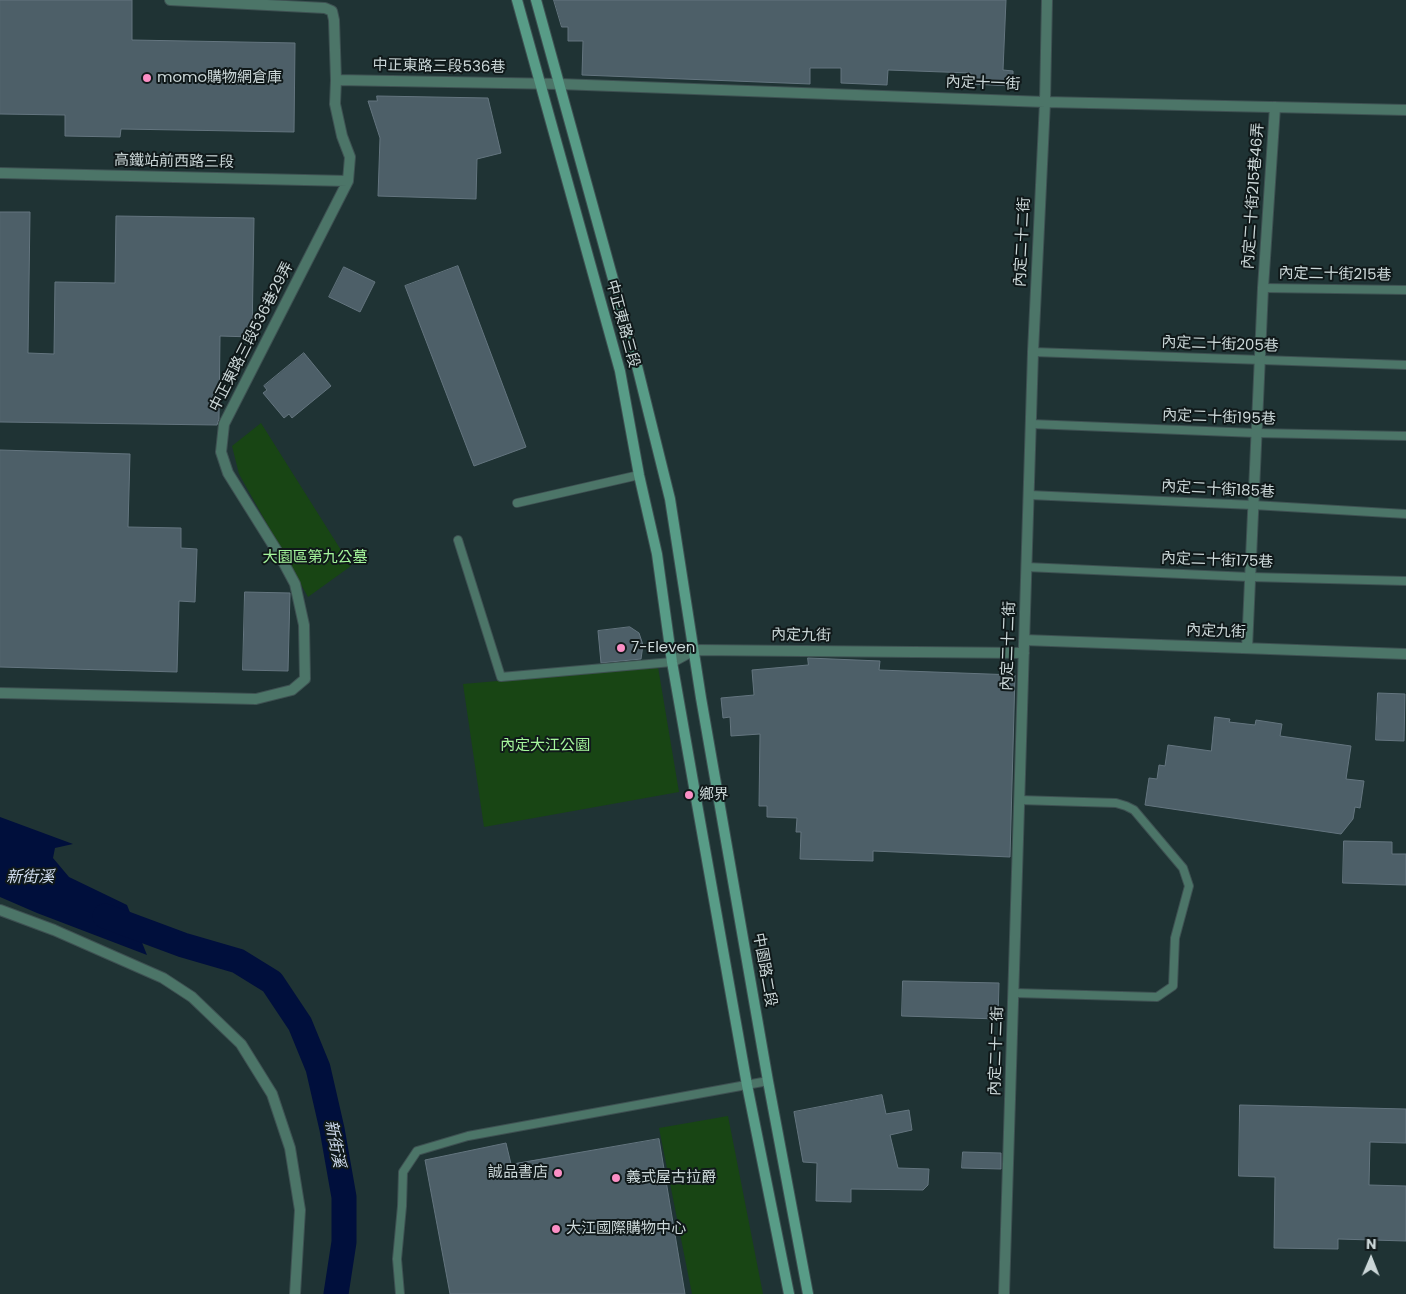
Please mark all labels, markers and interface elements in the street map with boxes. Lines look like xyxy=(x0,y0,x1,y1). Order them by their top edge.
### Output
street label: 中正東路三段536巷 xyxy=(372,57,506,77)
place label: momo購物網倉庫 xyxy=(157,69,282,87)
marker: momo購物網倉庫 xyxy=(141,72,153,84)
street label: 內定十一街 xyxy=(945,74,1021,94)
street label: 內定二十街215巷46弄 xyxy=(1240,122,1268,270)
street label: 高鐵站前西路三段 xyxy=(114,152,234,172)
street label: 內定二十二街 xyxy=(1012,197,1034,287)
street label: 中正東路三段536巷29弄 xyxy=(206,259,298,415)
street label: 內定二十街215巷 xyxy=(1278,265,1392,285)
street label: 中正東路三段 xyxy=(602,278,642,370)
street label: 內定二十街205巷 xyxy=(1161,334,1279,356)
street label: 內定二十街195巷 xyxy=(1162,407,1276,429)
street label: 內定二十街185巷 xyxy=(1161,478,1275,502)
park label: 大園區第九公墓 xyxy=(263,549,367,567)
street label: 內定二十街175巷 xyxy=(1161,550,1273,572)
street label: 內定二十二街 xyxy=(998,601,1020,691)
street label: 內定九街 xyxy=(1186,622,1246,642)
street label: 內定九街 xyxy=(771,626,831,646)
place label: 7-Eleven xyxy=(631,639,695,657)
marker: 7-Eleven xyxy=(615,642,627,654)
park label: 內定大江公園 xyxy=(500,737,590,755)
place label: 鄉界 xyxy=(699,786,729,804)
marker: 鄉界 xyxy=(683,789,695,801)
water label: 新街溪 xyxy=(6,868,54,888)
street label: 中園路二段 xyxy=(749,932,779,1008)
street label: 內定二十二街 xyxy=(986,1006,1008,1096)
water label: 新街溪 xyxy=(320,1119,348,1169)
place label: 誠品書店 xyxy=(488,1164,548,1182)
marker: 誠品書店 xyxy=(552,1167,564,1179)
place label: 義式屋古拉爵 xyxy=(626,1169,716,1187)
marker: 義式屋古拉爵 xyxy=(610,1172,622,1184)
place label: 大江國際購物中心 xyxy=(566,1220,686,1238)
marker: 大江國際購物中心 xyxy=(550,1223,562,1235)
north arrow xyxy=(1346,1234,1396,1284)
text: N xyxy=(1366,1234,1377,1254)

